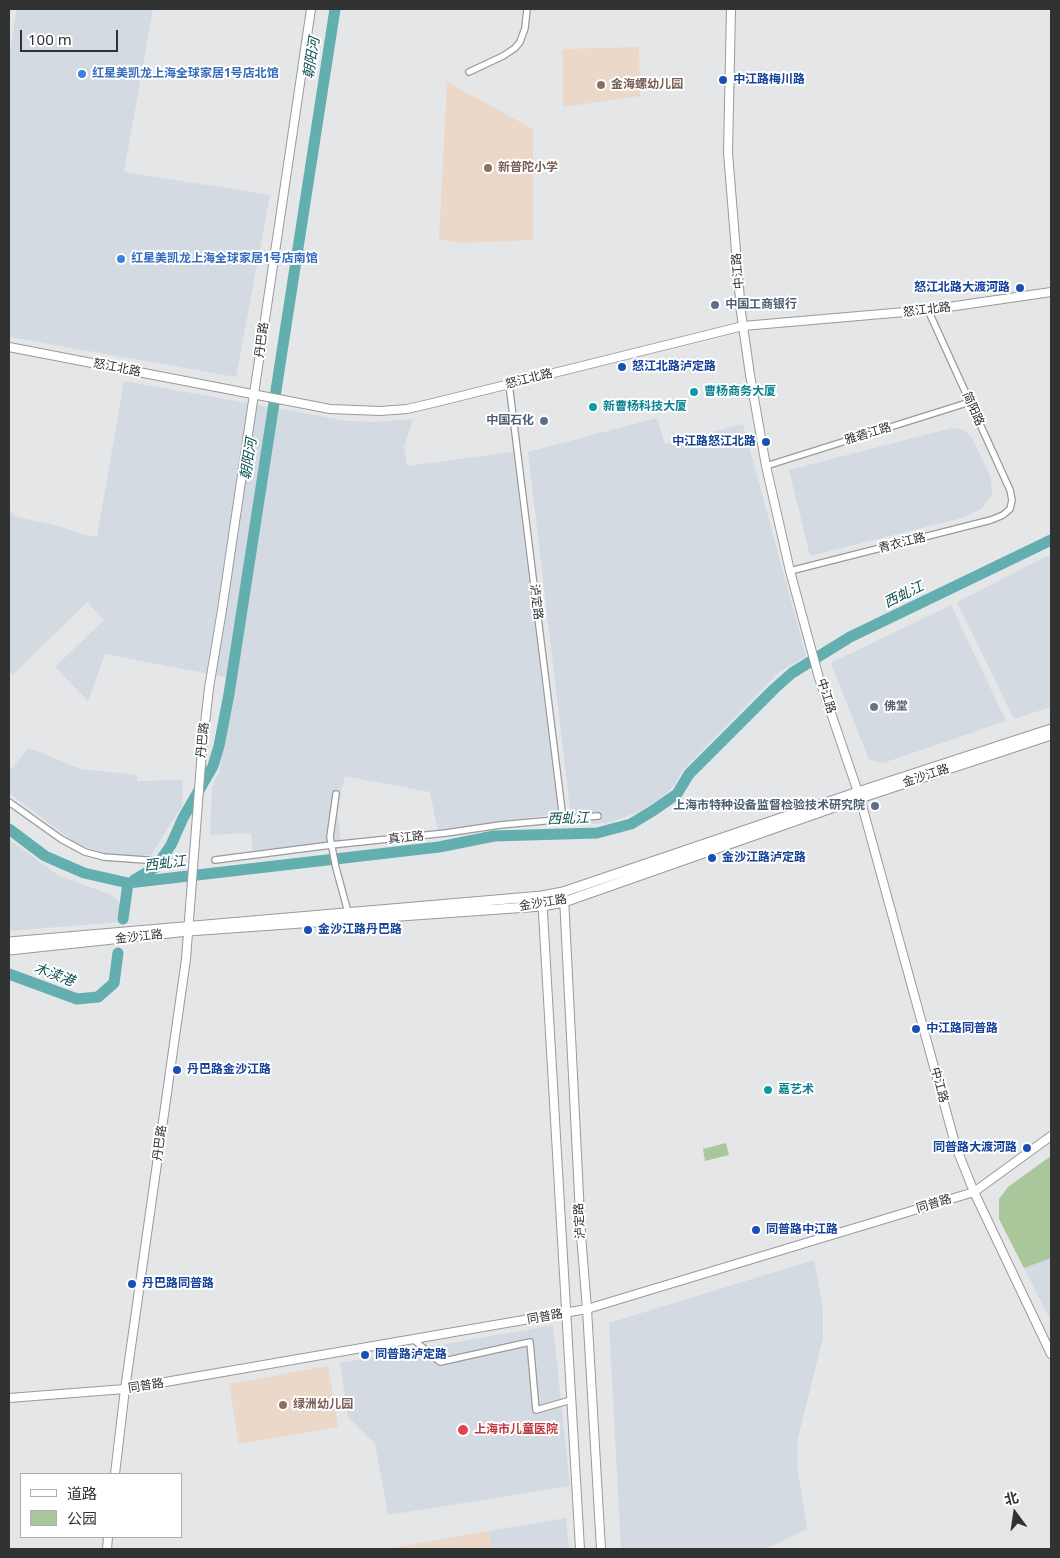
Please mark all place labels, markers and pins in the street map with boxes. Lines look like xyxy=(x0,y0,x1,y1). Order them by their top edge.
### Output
place label: 红星美凯龙上海全球家居1号店北馆 xyxy=(92,67,279,81)
marker: 红星美凯龙上海全球家居1号店北馆 xyxy=(76,68,88,80)
place label: 中江路梅川路 xyxy=(733,73,805,87)
marker: 中江路梅川路 xyxy=(717,74,729,86)
place label: 金海螺幼儿园 xyxy=(611,78,683,92)
marker: 金海螺幼儿园 xyxy=(595,79,607,91)
place label: 新普陀小学 xyxy=(498,161,558,175)
marker: 新普陀小学 xyxy=(482,162,494,174)
place label: 红星美凯龙上海全球家居1号店南馆 xyxy=(131,252,318,266)
marker: 红星美凯龙上海全球家居1号店南馆 xyxy=(115,253,127,265)
place label: 怒江北路大渡河路 xyxy=(914,281,1010,295)
marker: 怒江北路大渡河路 xyxy=(1014,282,1026,294)
place label: 中国工商银行 xyxy=(725,298,797,312)
marker: 中国工商银行 xyxy=(709,299,721,311)
place label: 怒江北路泸定路 xyxy=(632,360,716,374)
marker: 怒江北路泸定路 xyxy=(616,361,628,373)
place label: 曹杨商务大厦 xyxy=(704,385,776,399)
marker: 曹杨商务大厦 xyxy=(688,386,700,398)
place label: 新曹杨科技大厦 xyxy=(603,400,687,414)
marker: 新曹杨科技大厦 xyxy=(587,401,599,413)
place label: 中国石化 xyxy=(486,414,534,428)
marker: 中国石化 xyxy=(538,415,550,427)
place label: 中江路怒江北路 xyxy=(672,435,756,449)
marker: 中江路怒江北路 xyxy=(760,436,772,448)
place label: 佛堂 xyxy=(884,700,908,714)
marker: 佛堂 xyxy=(868,701,880,713)
place label: 上海市特种设备监督检验技术研究院 xyxy=(673,799,865,813)
marker: 上海市特种设备监督检验技术研究院 xyxy=(869,800,881,812)
place label: 金沙江路泸定路 xyxy=(722,851,806,865)
marker: 金沙江路泸定路 xyxy=(706,852,718,864)
place label: 金沙江路丹巴路 xyxy=(318,923,402,937)
marker: 金沙江路丹巴路 xyxy=(302,924,314,936)
place label: 中江路同普路 xyxy=(926,1022,998,1036)
marker: 中江路同普路 xyxy=(910,1023,922,1035)
place label: 丹巴路金沙江路 xyxy=(187,1063,271,1077)
marker: 丹巴路金沙江路 xyxy=(171,1064,183,1076)
place label: 嘉艺术 xyxy=(778,1083,814,1097)
marker: 嘉艺术 xyxy=(762,1084,774,1096)
place label: 同普路大渡河路 xyxy=(933,1141,1017,1155)
marker: 同普路大渡河路 xyxy=(1021,1142,1033,1154)
place label: 同普路中江路 xyxy=(766,1223,838,1237)
marker: 同普路中江路 xyxy=(750,1224,762,1236)
place label: 丹巴路同普路 xyxy=(142,1277,214,1291)
marker: 丹巴路同普路 xyxy=(126,1278,138,1290)
place label: 同普路泸定路 xyxy=(375,1348,447,1362)
marker: 同普路泸定路 xyxy=(359,1349,371,1361)
place label: 绿洲幼儿园 xyxy=(293,1398,353,1412)
marker: 绿洲幼儿园 xyxy=(277,1399,289,1411)
marker: 上海市儿童医院 xyxy=(456,1423,470,1437)
place label: 上海市儿童医院 xyxy=(474,1423,558,1437)

